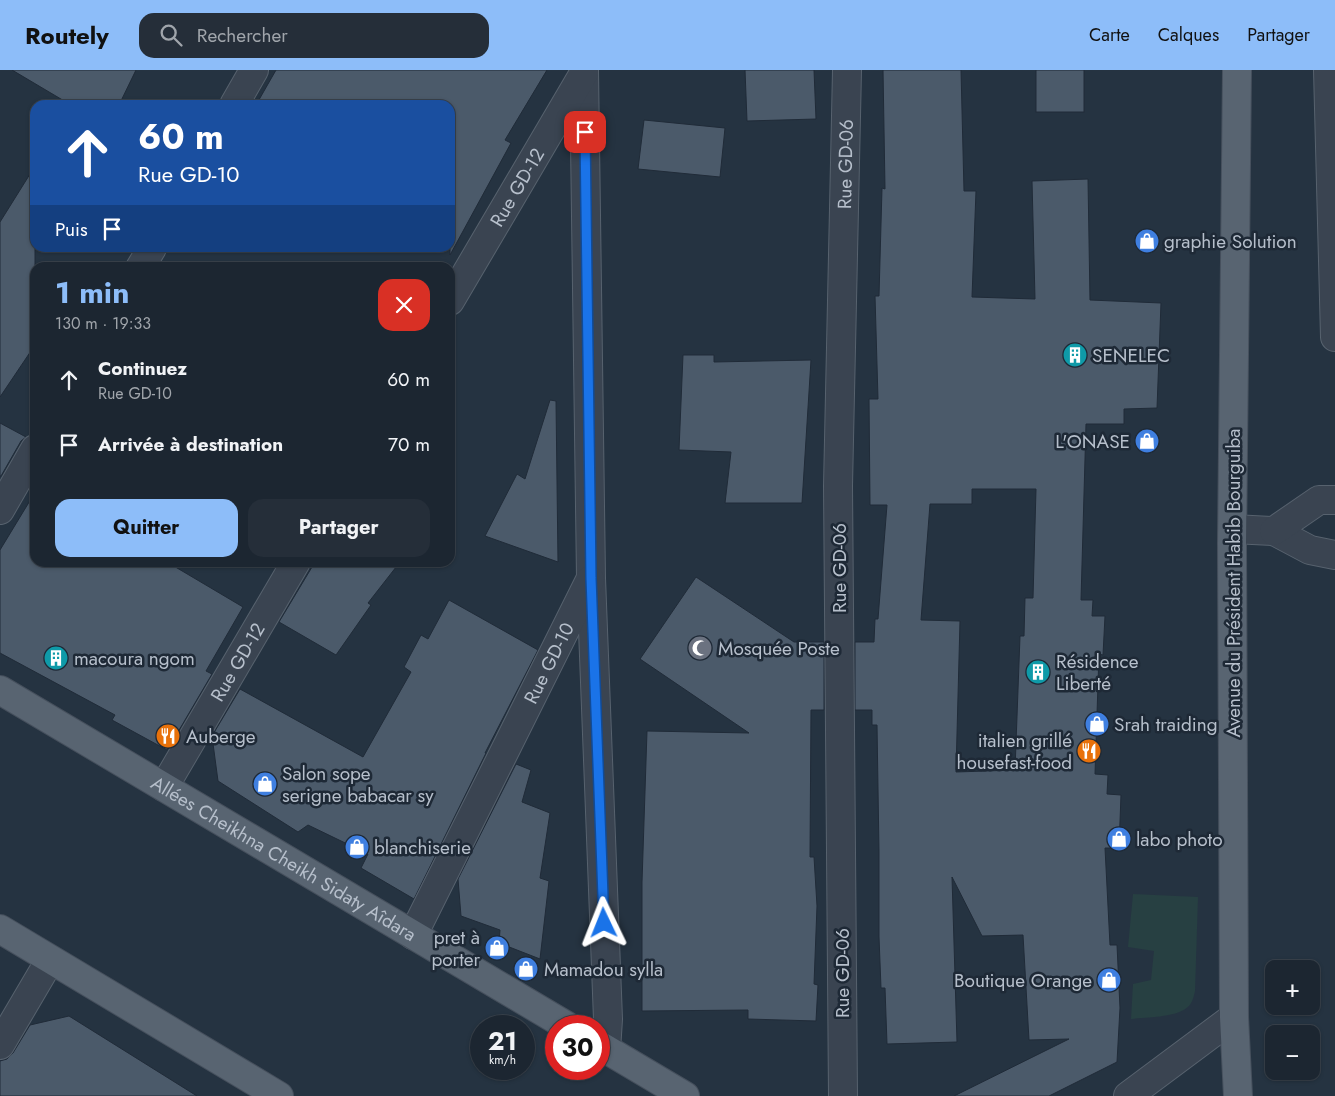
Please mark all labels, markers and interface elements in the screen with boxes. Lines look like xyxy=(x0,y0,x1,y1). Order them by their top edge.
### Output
search box xyxy=(139,13,489,58)
text: Routely xyxy=(25,18,109,53)
icon: search xyxy=(157,21,185,49)
text: Rechercher xyxy=(197,22,288,49)
text: Carte xyxy=(1089,22,1130,48)
text: Calques xyxy=(1158,22,1219,48)
text: Partager xyxy=(1247,22,1310,48)
pin xyxy=(564,111,606,153)
text: 60 m xyxy=(138,112,224,162)
icon: arrive xyxy=(571,118,599,146)
street label: Rue GD-06 xyxy=(830,119,859,209)
icon: ahead xyxy=(55,120,120,185)
street label: Rue GD-12 xyxy=(483,143,551,232)
text: Rue GD-10 xyxy=(138,158,240,190)
icon: arrive xyxy=(98,215,126,243)
text: Puis xyxy=(55,216,88,243)
shop icon: graphie Solution xyxy=(1134,228,1160,254)
place label: graphie Solution xyxy=(1164,228,1297,255)
text: 1 min xyxy=(55,271,129,314)
button: close xyxy=(378,279,430,331)
text: 130 m · 19:33 xyxy=(55,312,151,335)
building icon: SENELEC xyxy=(1062,342,1088,368)
place label: SENELEC xyxy=(1092,342,1170,369)
text: Continuez xyxy=(98,355,187,382)
icon: ahead xyxy=(55,366,83,394)
text: 60 m xyxy=(387,366,430,393)
text: Rue GD-10 xyxy=(98,382,172,405)
place label: L'ONASE xyxy=(1055,428,1130,455)
shop icon: L'ONASE xyxy=(1134,428,1160,454)
street label: Avenue du Président Habib Bourguiba xyxy=(1220,429,1247,737)
icon: arrive xyxy=(55,431,83,459)
text: Arrivée à destination xyxy=(98,431,283,458)
text: 70 m xyxy=(388,431,430,458)
button: Quitter xyxy=(55,499,238,557)
button: Partager xyxy=(248,499,430,557)
street label: Rue GD-06 xyxy=(826,523,853,613)
street label: Rue GD-12 xyxy=(204,618,271,706)
street label: Rue GD-10 xyxy=(517,618,580,708)
mosque icon: Mosquée Poste xyxy=(687,635,713,661)
place label: Mosquée Poste xyxy=(718,635,840,662)
building icon: macoura ngom xyxy=(43,645,69,671)
place label: macoura ngom xyxy=(74,645,195,672)
place label: Résidence Liberté xyxy=(1056,648,1139,697)
building icon: Résidence Liberté xyxy=(1025,659,1051,685)
shop icon: Srah traiding xyxy=(1084,711,1110,737)
place label: Srah traiding xyxy=(1114,711,1217,738)
restaurant icon: Auberge xyxy=(155,723,181,749)
place label: Auberge xyxy=(186,723,256,750)
place label: italien grillé housefast-food xyxy=(956,727,1072,776)
restaurant icon: italien grillé housefast-food xyxy=(1076,738,1102,764)
place label: Salon sope serigne babacar sy xyxy=(282,760,434,809)
street label: Allées Cheikhna Cheikh Sidaty Aîdara xyxy=(146,769,422,947)
shop icon: Salon sope serigne babacar sy xyxy=(252,771,278,797)
shop icon: labo photo xyxy=(1106,826,1132,852)
place label: labo photo xyxy=(1136,826,1223,853)
shop icon: blanchiserie xyxy=(344,834,370,860)
place label: blanchiserie xyxy=(374,834,471,861)
position arrow xyxy=(577,896,629,948)
place label: pret à porter xyxy=(431,924,480,973)
street label: Rue GD-06 xyxy=(829,928,856,1018)
shop icon: pret à porter xyxy=(484,935,510,961)
shop icon: Mamadou sylla xyxy=(513,956,539,982)
place label: Mamadou sylla xyxy=(544,956,663,983)
map controls xyxy=(1265,960,1320,1080)
button: + xyxy=(1265,960,1320,1015)
place label: Boutique Orange xyxy=(954,967,1092,994)
shop icon: Boutique Orange xyxy=(1096,967,1122,993)
speed limit sign: 30 xyxy=(545,1015,610,1080)
text: 21 xyxy=(488,1023,517,1059)
button: − xyxy=(1265,1025,1320,1080)
text: km/h xyxy=(489,1051,516,1069)

